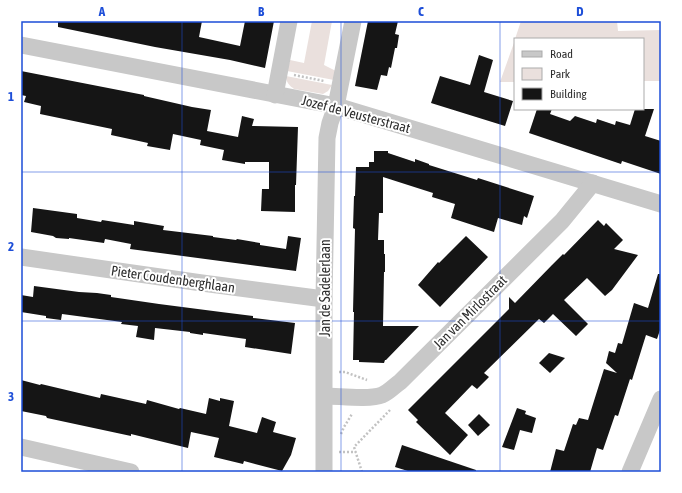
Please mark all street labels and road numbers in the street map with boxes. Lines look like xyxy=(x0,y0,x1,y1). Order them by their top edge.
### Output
street label: Jozef de Veusterstraat xyxy=(300,92,412,136)
street label: Jan de Sadelerlaan xyxy=(317,239,333,337)
street label: Pieter Coudenberghlaan xyxy=(110,262,236,296)
street label: Jan van Mirlostraat xyxy=(430,272,510,352)

